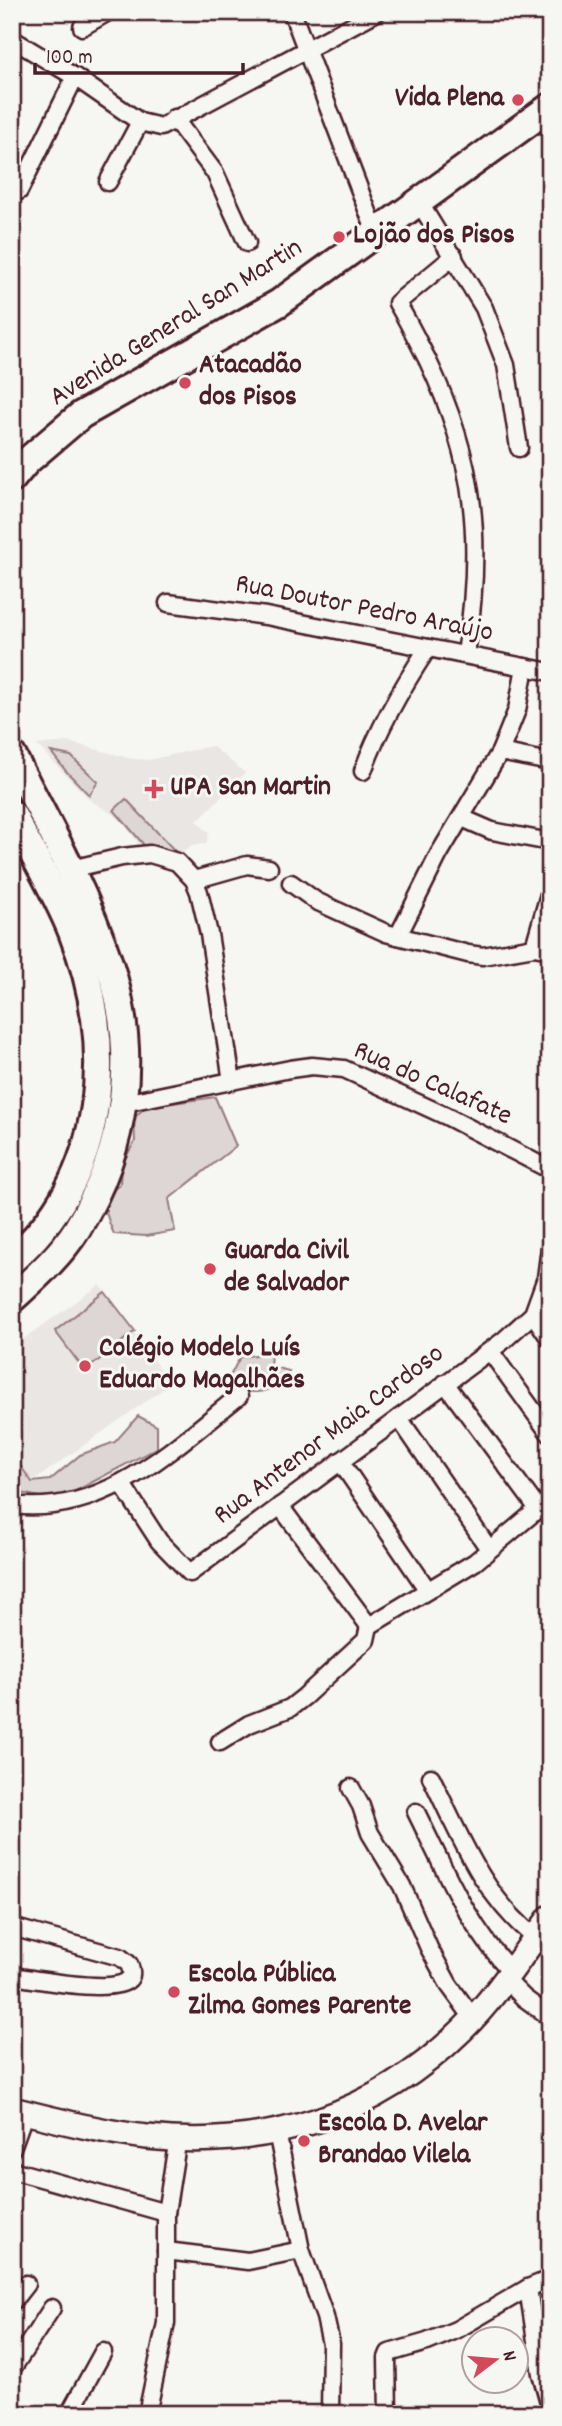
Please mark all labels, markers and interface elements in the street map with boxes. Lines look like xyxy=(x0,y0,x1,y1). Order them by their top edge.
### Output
scale bar xyxy=(35,32,243,76)
text: 100 m xyxy=(46,44,93,74)
place label: Vida Plena xyxy=(395,80,505,120)
marker: Vida Plena xyxy=(510,92,526,108)
place label: Lojão dos Pisos xyxy=(353,217,515,257)
marker: Lojão dos Pisos xyxy=(331,229,347,245)
street label: Avenida General San Martin xyxy=(43,230,311,418)
place label: Atacadão dos Pisos xyxy=(199,347,302,419)
marker: Atacadão dos Pisos xyxy=(177,375,193,391)
street label: Rua Doutor Pedro Araújo xyxy=(232,565,496,655)
place label: UPA San Martin xyxy=(170,769,331,809)
marker: UPA San Martin xyxy=(144,779,164,799)
street label: Rua do Calafate xyxy=(346,1032,518,1138)
place label: Guarda Civil de Salvador xyxy=(224,1233,349,1305)
marker: Guarda Civil de Salvador xyxy=(202,1261,218,1277)
place label: Colégio Modelo Luís Eduardo Magalhães xyxy=(99,1330,305,1402)
street label: Rua Antenor Maia Cardoso xyxy=(206,1336,454,1536)
marker: Colégio Modelo Luís Eduardo Magalhães xyxy=(77,1358,93,1374)
place label: Escola Pública Zilma Gomes Parente xyxy=(188,1956,411,2028)
marker: Escola Pública Zilma Gomes Parente xyxy=(166,1984,182,2000)
place label: Escola D. Avelar Brandao Vilela xyxy=(318,2105,488,2177)
marker: Escola D. Avelar Brandao Vilela xyxy=(296,2133,312,2149)
north arrow xyxy=(461,2324,530,2394)
text: N xyxy=(494,2348,522,2365)

